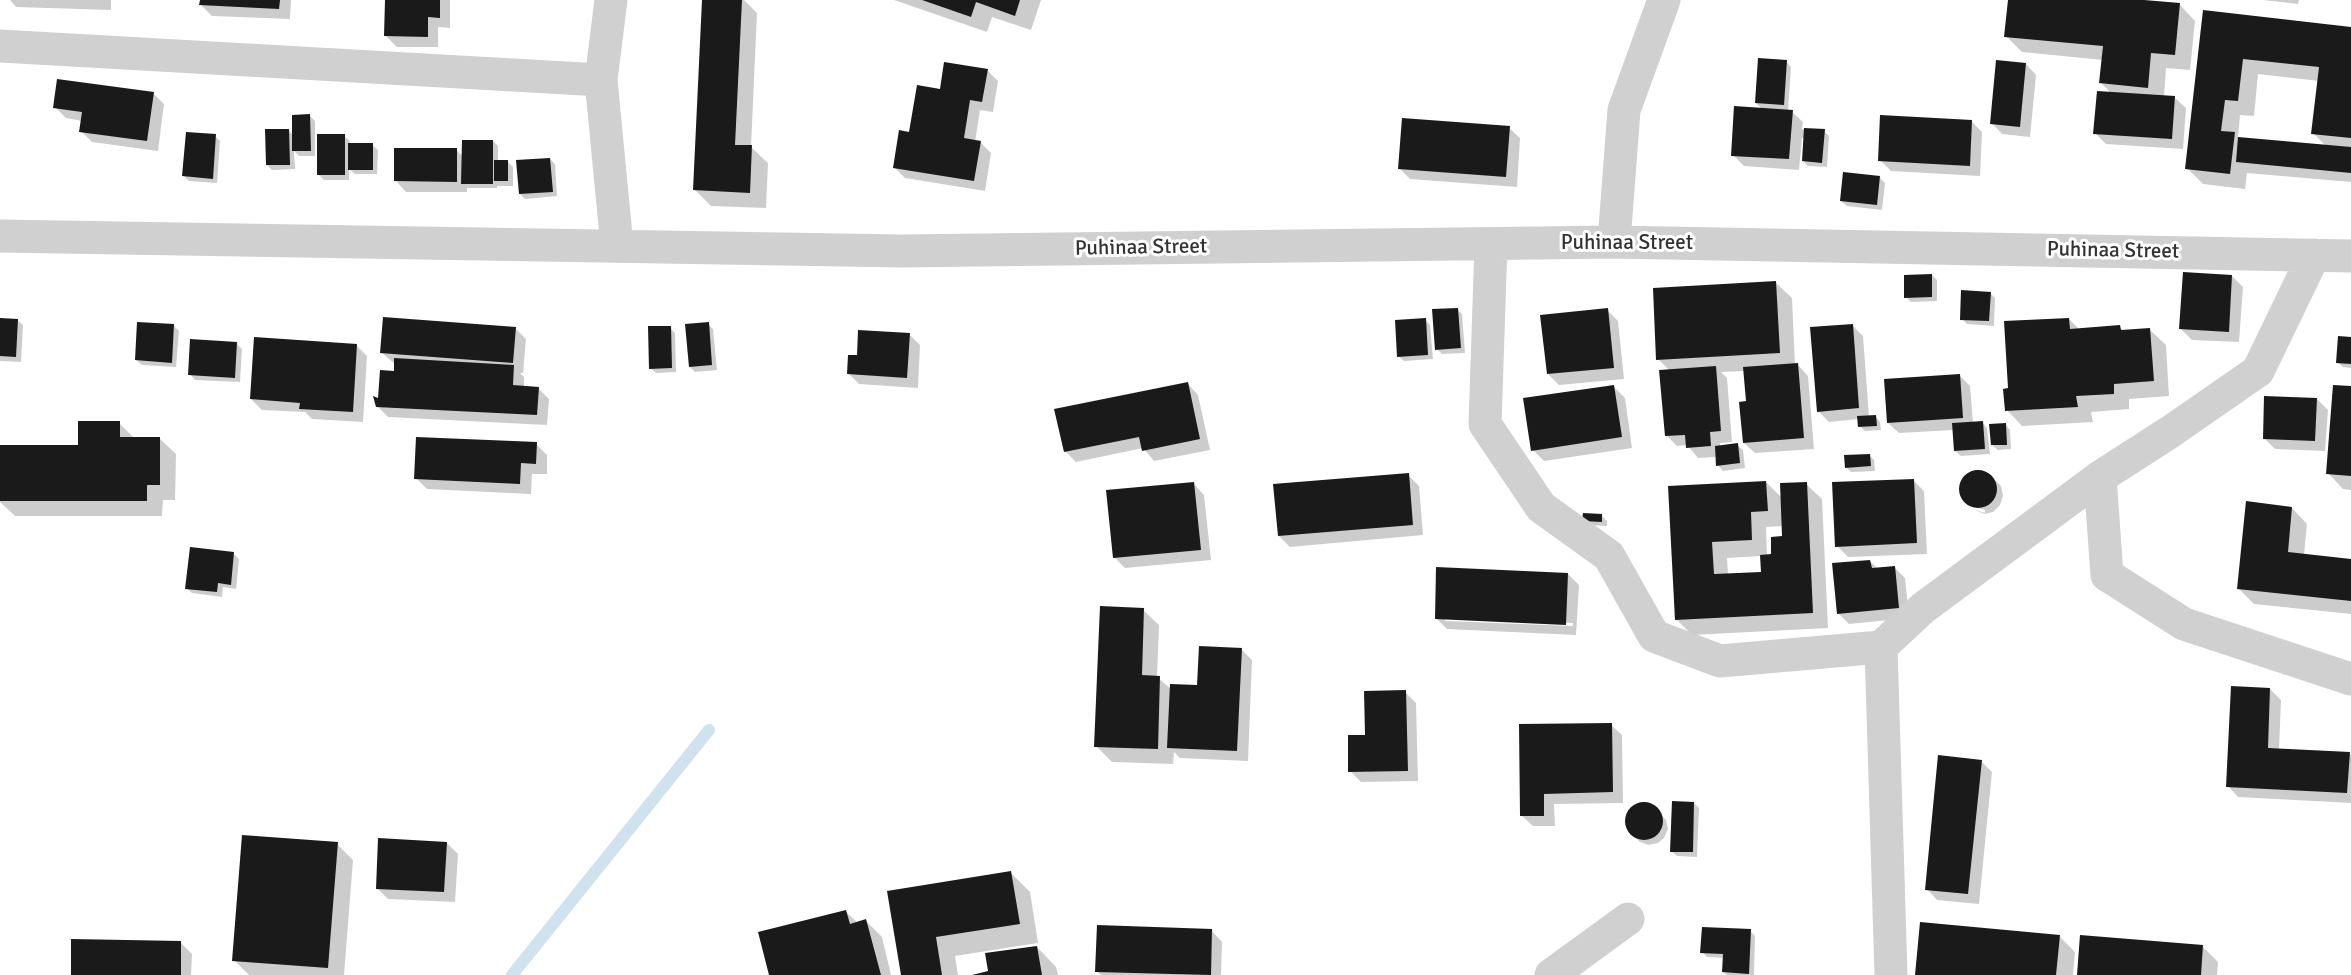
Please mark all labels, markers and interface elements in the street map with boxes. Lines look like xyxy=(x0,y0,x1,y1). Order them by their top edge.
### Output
street label: Puhinaa Street xyxy=(1561,230,1693,256)
street label: Puhinaa Street xyxy=(1075,234,1207,262)
street label: Puhinaa Street xyxy=(2047,237,2179,265)

